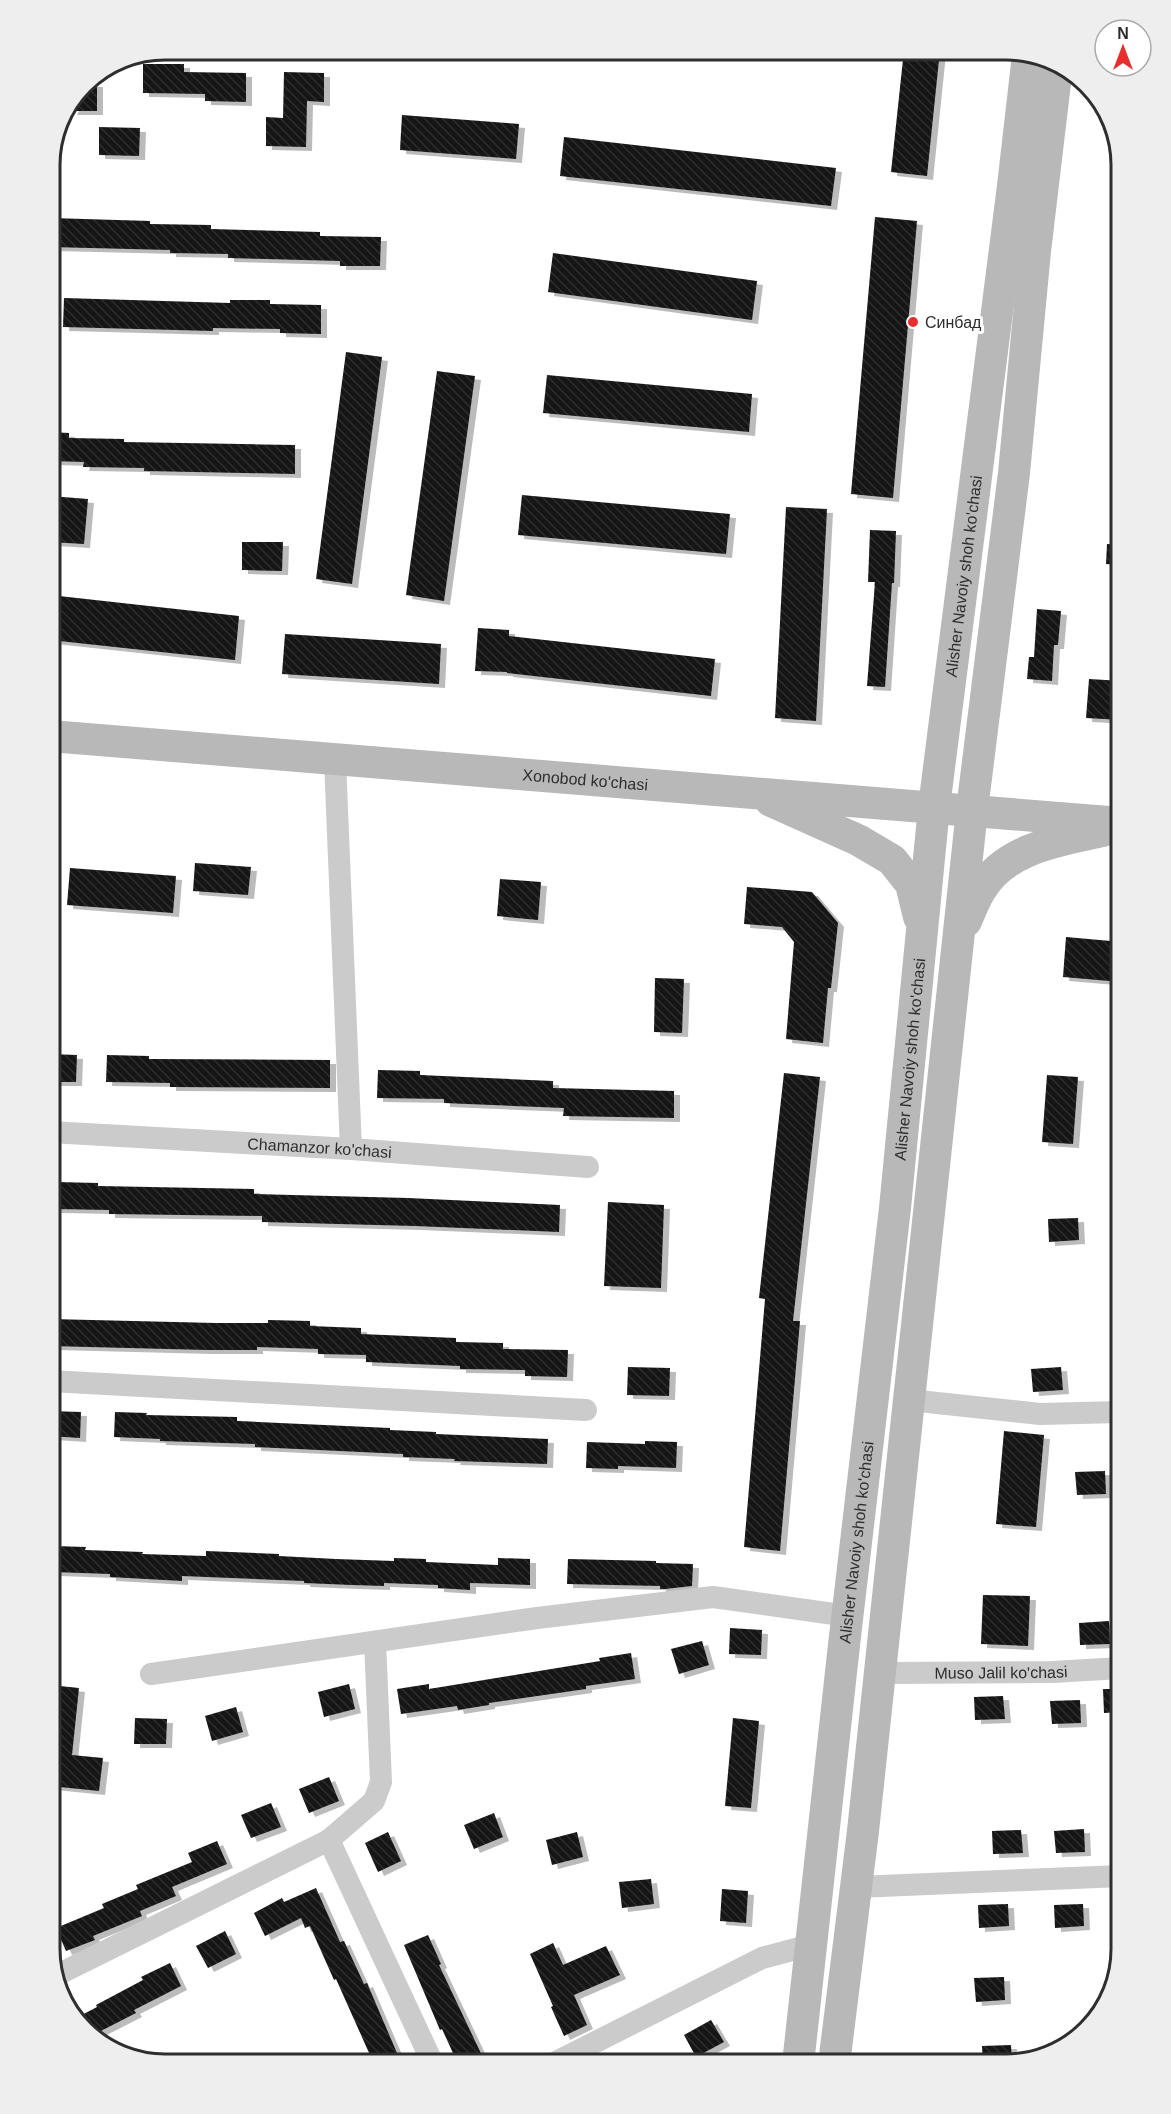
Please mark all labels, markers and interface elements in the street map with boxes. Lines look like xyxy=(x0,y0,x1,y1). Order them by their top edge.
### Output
north arrow xyxy=(1093,18,1153,78)
text: N xyxy=(1117,25,1129,42)
place label: Синбад xyxy=(925,314,982,331)
marker: Синбад xyxy=(906,315,920,329)
street label: Alisher Navoiy shoh ko'chasi xyxy=(942,474,985,678)
street label: Xonobod ko'chasi xyxy=(522,766,649,793)
street label: Alisher Navoiy shoh ko'chasi xyxy=(891,957,928,1161)
street label: Chamanzor ko'chasi xyxy=(247,1135,392,1161)
street label: Alisher Navoiy shoh ko'chasi xyxy=(836,1440,876,1644)
street label: Muso Jalil ko'chasi xyxy=(934,1663,1068,1681)

